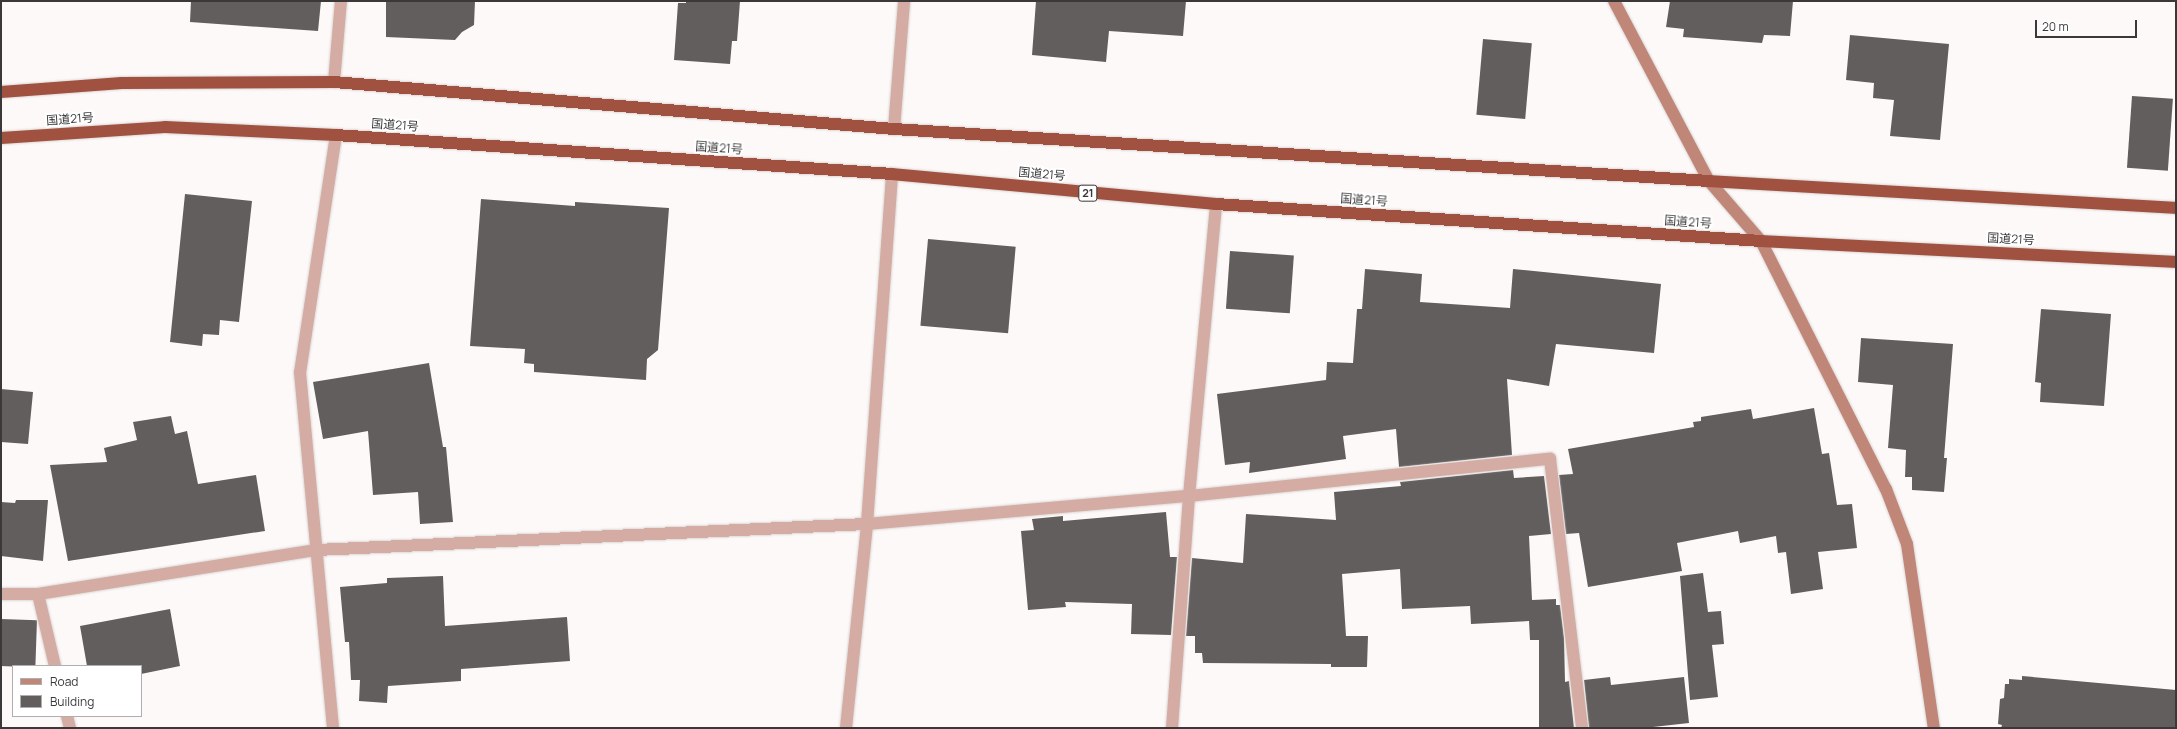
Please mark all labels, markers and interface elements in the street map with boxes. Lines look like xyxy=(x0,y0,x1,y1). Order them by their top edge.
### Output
scale bar xyxy=(2037,12,2139,38)
text: 20 m xyxy=(2042,18,2069,35)
street label: 国道21号 xyxy=(46,110,94,128)
street label: 国道21号 xyxy=(371,116,419,134)
street label: 国道21号 xyxy=(695,139,743,157)
street label: 国道21号 xyxy=(1018,165,1066,183)
road number: 21 xyxy=(1078,184,1098,202)
street label: 国道21号 xyxy=(1340,191,1388,209)
street label: 国道21号 xyxy=(1664,213,1712,231)
street label: 国道21号 xyxy=(1987,231,2035,247)
legend xyxy=(12,665,142,717)
text: Road xyxy=(50,673,78,690)
text: Building xyxy=(50,693,94,710)

